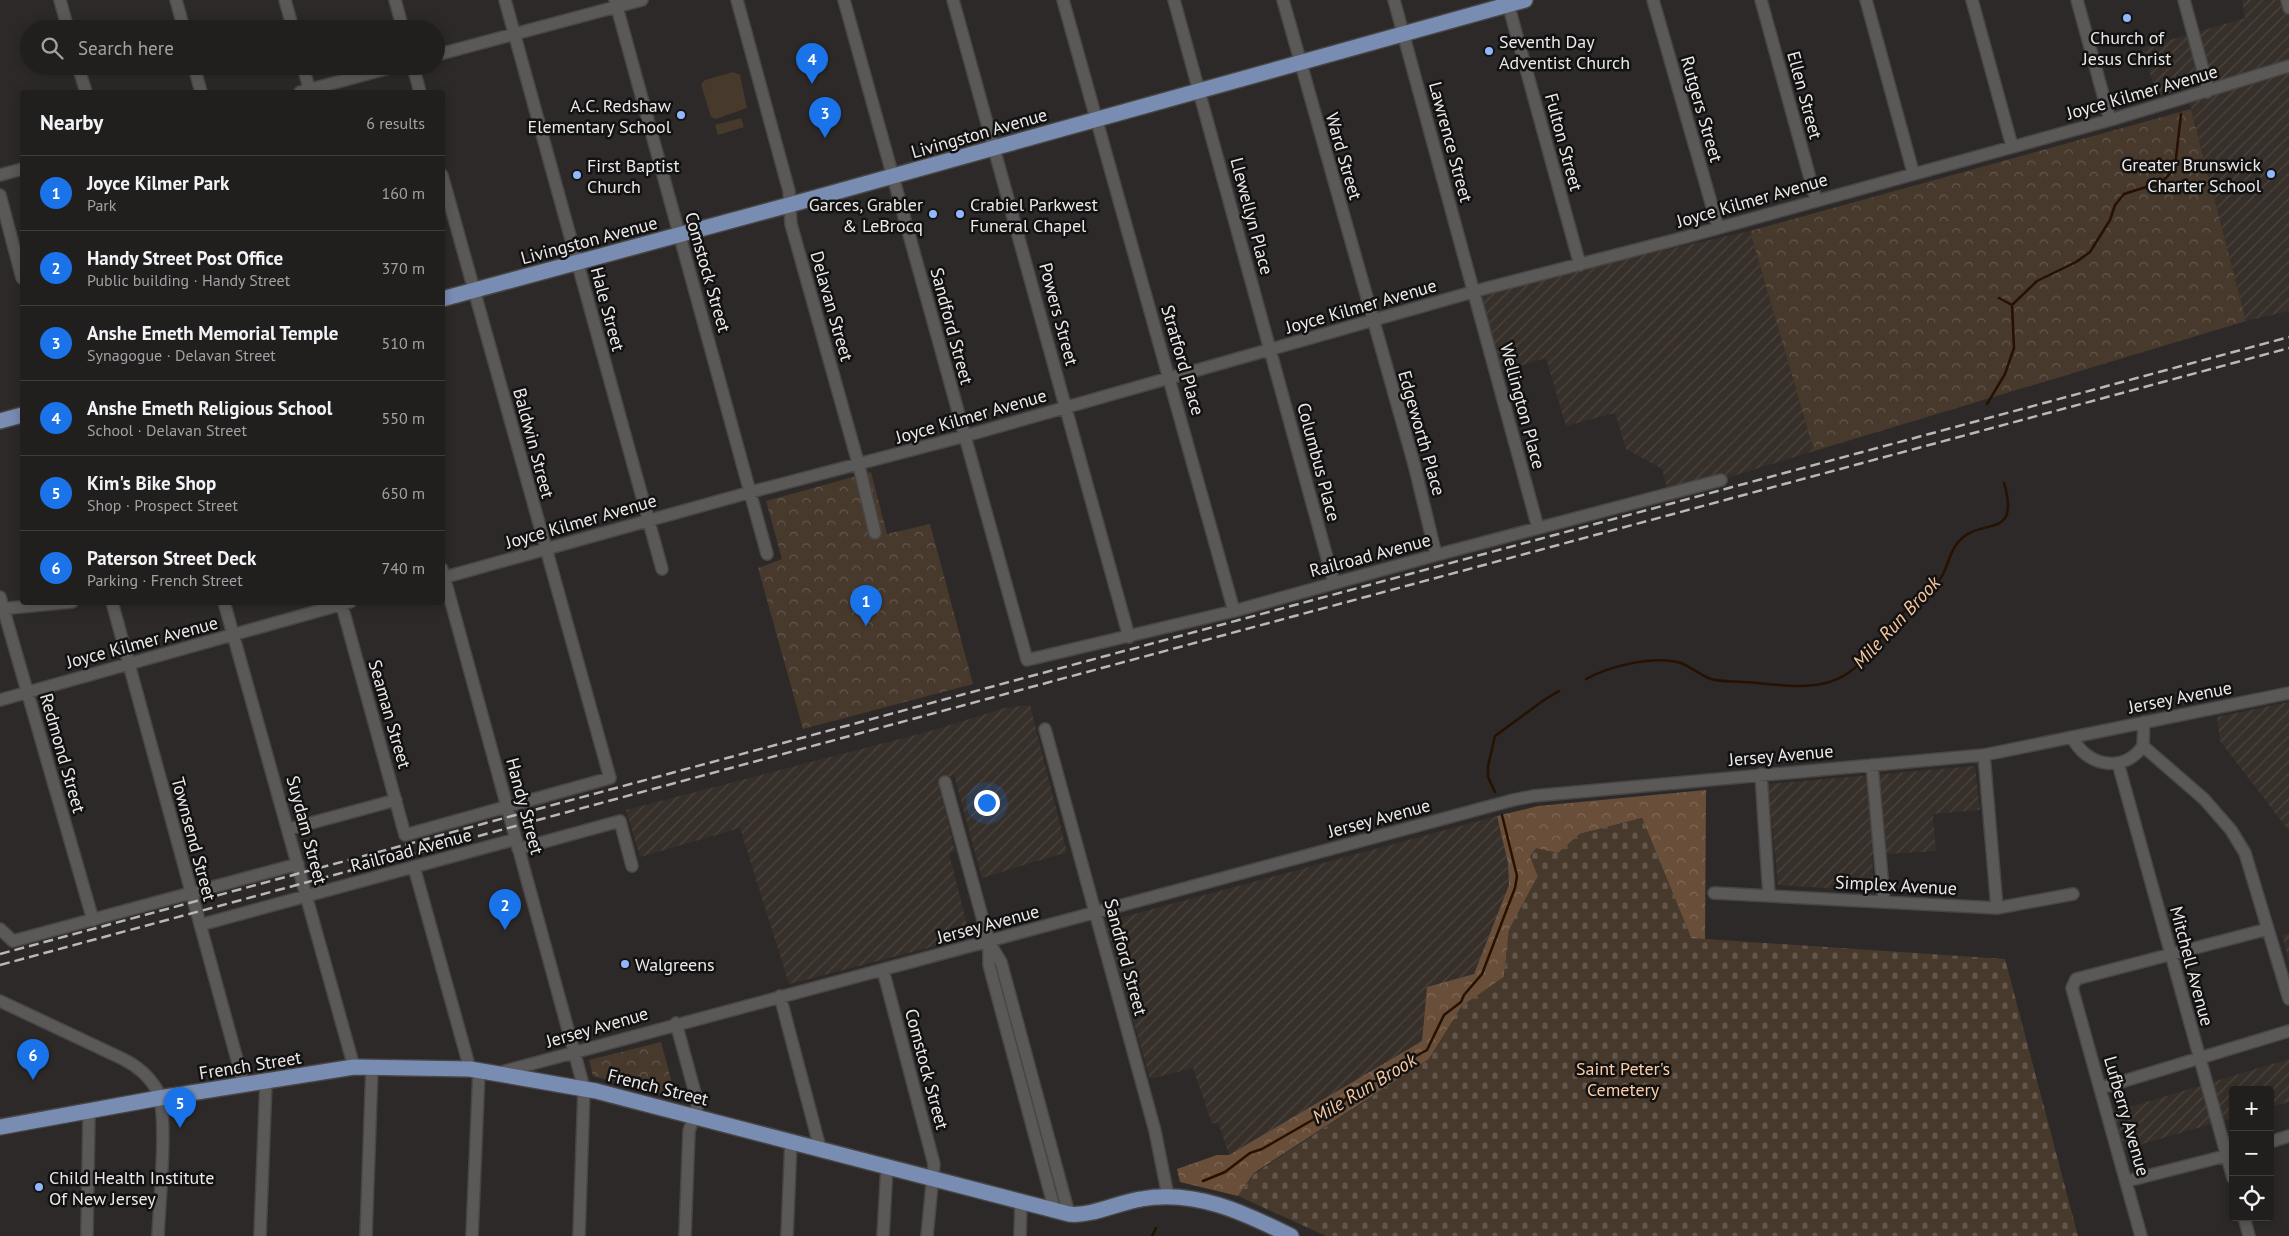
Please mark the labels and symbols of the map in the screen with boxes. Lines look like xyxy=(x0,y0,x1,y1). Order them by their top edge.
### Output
marker: Church of Jesus Christ xyxy=(2121,12,2133,24)
place label: Church of Jesus Christ xyxy=(2082,26,2171,70)
place label: Seventh Day Adventist Church xyxy=(1499,30,1630,74)
pin: 4 xyxy=(796,43,828,84)
marker: Seventh Day Adventist Church xyxy=(1483,45,1495,57)
street label: Ellen Street xyxy=(1782,49,1828,141)
street label: Rutgers Street xyxy=(1676,53,1728,165)
street label: Joyce Kilmer Avenue xyxy=(2063,59,2220,125)
street label: Lawrence Street xyxy=(1424,79,1478,205)
street label: Fulton Street xyxy=(1540,91,1588,193)
place label: A.C. Redshaw Elementary School xyxy=(528,94,672,138)
pin: 3 xyxy=(809,97,841,138)
street label: Livingston Avenue xyxy=(908,103,1050,163)
marker: A.C. Redshaw Elementary School xyxy=(675,109,687,121)
street label: Ward Street xyxy=(1321,110,1367,202)
place label: Greater Brunswick Charter School xyxy=(2121,153,2262,197)
place label: First Baptist Church xyxy=(587,154,680,198)
street label: Llewellyn Place xyxy=(1225,155,1279,277)
street label: Joyce Kilmer Avenue xyxy=(1673,167,1830,233)
marker: Greater Brunswick Charter School xyxy=(2265,168,2277,180)
marker: First Baptist Church xyxy=(571,169,583,181)
place label: Garces, Grabler & LeBrocq xyxy=(809,193,923,237)
place label: Crabiel Parkwest Funeral Chapel xyxy=(970,193,1098,237)
marker: Garces, Grabler & LeBrocq xyxy=(927,208,939,220)
marker: Crabiel Parkwest Funeral Chapel xyxy=(954,208,966,220)
street label: Comstock Street xyxy=(680,209,736,335)
street label: Livingston Avenue xyxy=(518,211,660,269)
street label: Delavan Street xyxy=(805,248,859,364)
street label: Powers Street xyxy=(1034,260,1084,368)
street label: Hale Street xyxy=(586,264,630,354)
street label: Sandford Street xyxy=(925,265,979,387)
street label: Joyce Kilmer Avenue xyxy=(1282,273,1439,339)
street label: Stratford Place xyxy=(1156,302,1210,418)
street label: Wellington Place xyxy=(1495,341,1551,471)
street label: Edgeworth Place xyxy=(1393,368,1451,498)
street label: Joyce Kilmer Avenue xyxy=(892,383,1049,449)
street label: Baldwin Street xyxy=(508,385,560,501)
street label: Columbus Place xyxy=(1292,400,1346,524)
street label: Joyce Kilmer Avenue xyxy=(502,488,659,554)
street label: Railroad Avenue xyxy=(1307,528,1433,582)
water label: Mile Run Brook xyxy=(1847,570,1946,673)
pin: 1 xyxy=(850,585,882,626)
street label: Joyce Kilmer Avenue xyxy=(63,611,220,674)
street label: Seaman Street xyxy=(364,657,416,771)
street label: Jersey Avenue xyxy=(2125,676,2234,718)
street label: Redmond Street xyxy=(35,691,91,815)
street label: Jersey Avenue xyxy=(1727,739,1834,771)
street label: Handy Street xyxy=(501,755,549,857)
street label: Suydam Street xyxy=(281,773,333,887)
street label: Townsend Street xyxy=(166,775,222,903)
your location xyxy=(974,790,1000,816)
street label: Jersey Avenue xyxy=(1324,793,1433,843)
street label: Railroad Avenue xyxy=(348,823,474,877)
street label: Simplex Avenue xyxy=(1835,870,1957,900)
pin: 2 xyxy=(489,889,521,930)
street label: Sandford Street xyxy=(1099,896,1153,1018)
street label: Jersey Avenue xyxy=(933,899,1042,949)
street label: Mitchell Avenue xyxy=(2165,904,2219,1028)
place label: Walgreens xyxy=(635,953,715,976)
marker: Walgreens xyxy=(619,958,631,970)
street label: Jersey Avenue xyxy=(542,1001,651,1053)
street label: Comstock Street xyxy=(900,1006,954,1132)
pin: 6 xyxy=(17,1039,49,1080)
street label: French Street xyxy=(197,1046,303,1084)
water label: Mile Run Brook xyxy=(1307,1047,1422,1129)
street label: Lufberry Avenue xyxy=(2099,1053,2155,1179)
park label: Saint Peter's Cemetery xyxy=(1576,1057,1670,1101)
street label: French Street xyxy=(605,1063,711,1111)
pin: 5 xyxy=(164,1087,196,1128)
place label: Child Health Institute Of New Jersey xyxy=(49,1166,214,1210)
marker: Child Health Institute Of New Jersey xyxy=(33,1181,45,1193)

